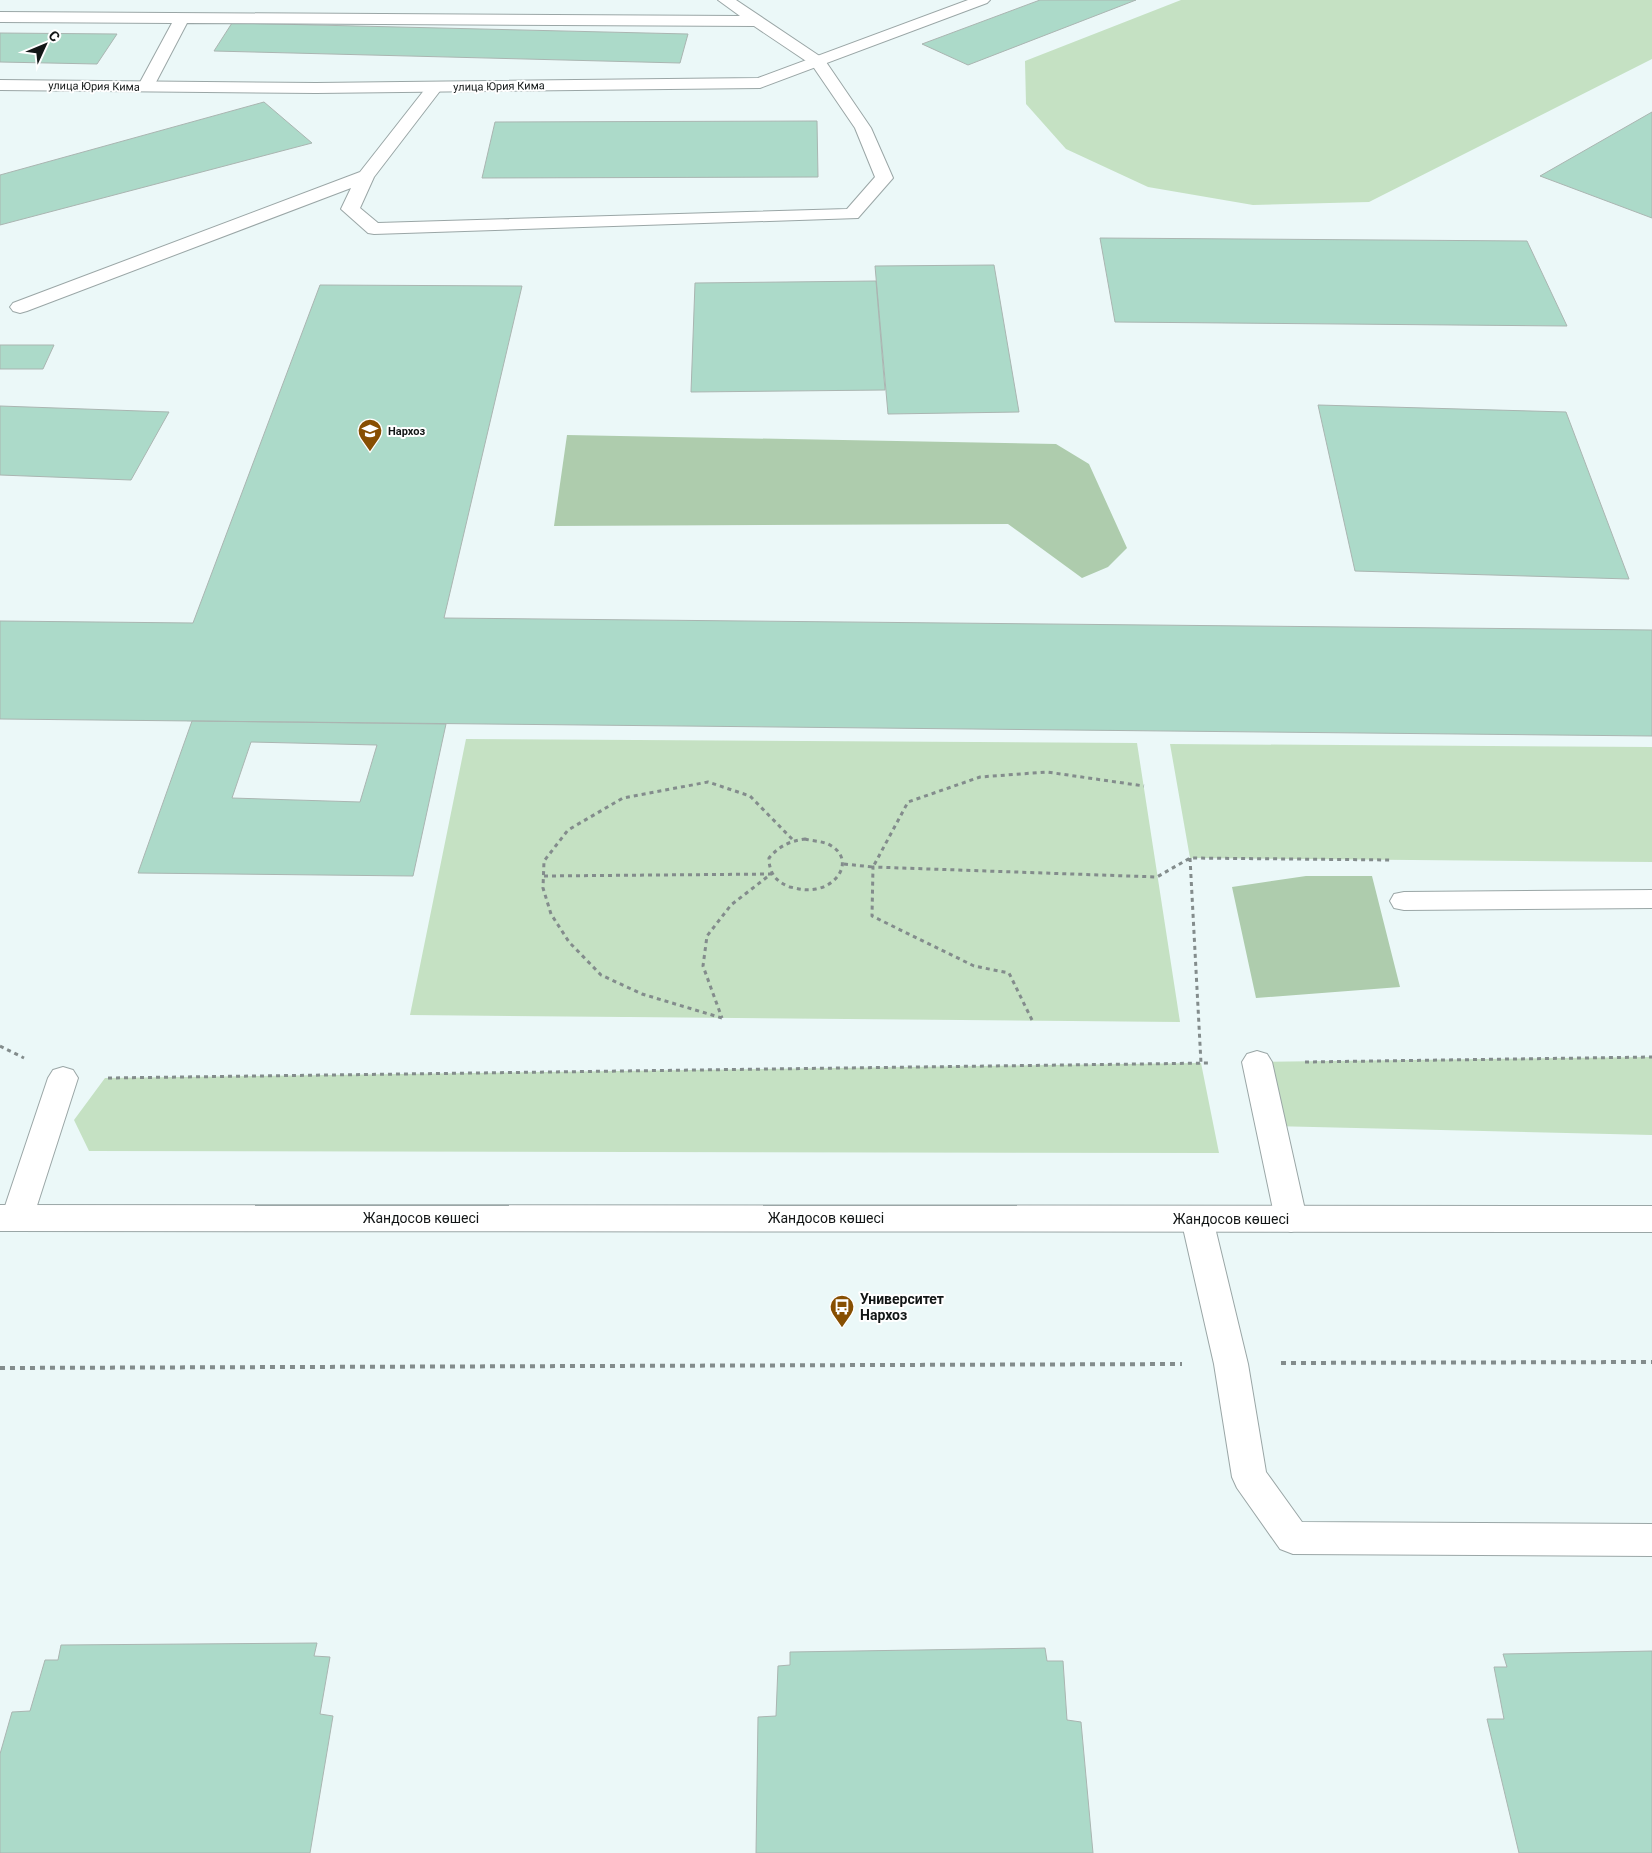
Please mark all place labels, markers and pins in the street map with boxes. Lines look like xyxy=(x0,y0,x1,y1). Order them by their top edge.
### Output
school or university icon: Нархоз xyxy=(357,418,383,452)
place label: Нархоз xyxy=(388,425,425,438)
place label: Университет Нархоз xyxy=(860,1291,944,1323)
bus stop icon: Университет Нархоз xyxy=(829,1294,855,1328)

